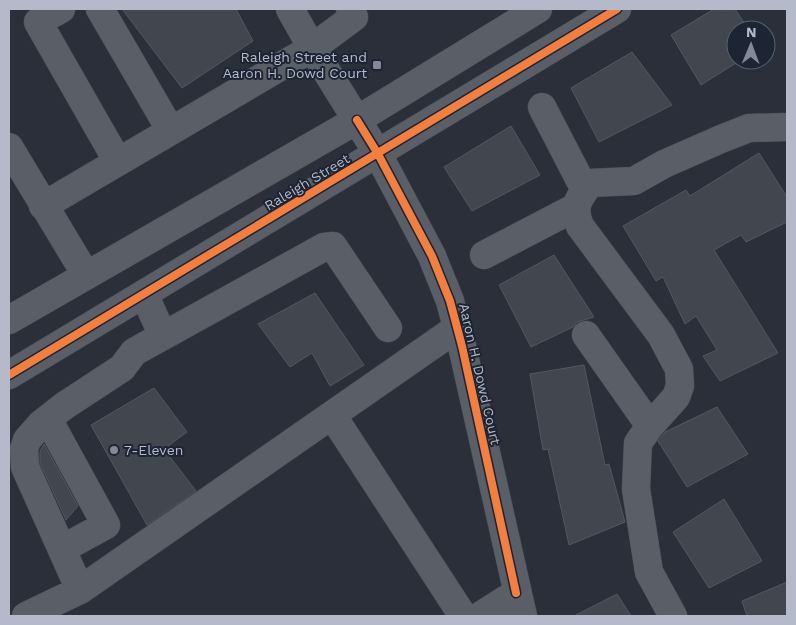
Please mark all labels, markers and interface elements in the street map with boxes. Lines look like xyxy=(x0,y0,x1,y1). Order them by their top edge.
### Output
north arrow xyxy=(726,20,776,70)
text: N xyxy=(746,24,757,40)
place label: Raleigh Street and Aaron H. Dowd Court xyxy=(223,49,367,81)
marker: Raleigh Street and Aaron H. Dowd Court xyxy=(371,59,383,71)
street label: Raleigh Street xyxy=(262,150,353,214)
street label: Aaron H. Dowd Court xyxy=(456,302,504,446)
place label: 7-Eleven xyxy=(124,442,183,458)
marker: 7-Eleven xyxy=(108,444,120,456)

